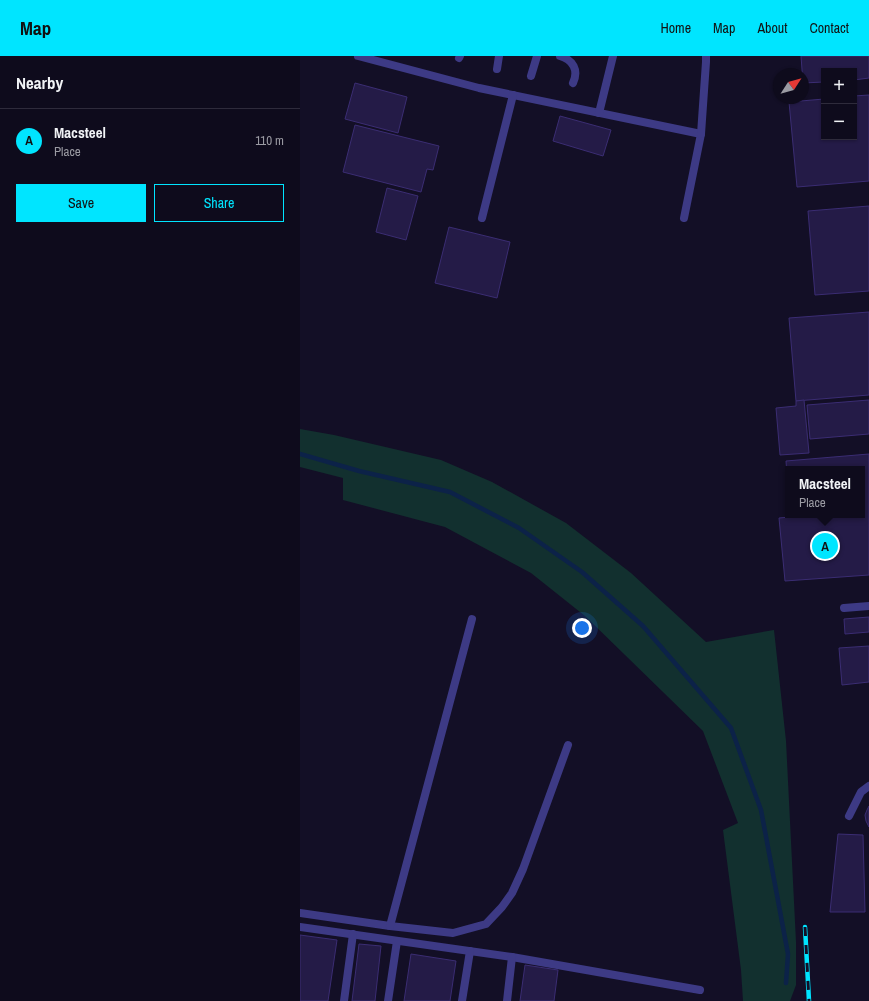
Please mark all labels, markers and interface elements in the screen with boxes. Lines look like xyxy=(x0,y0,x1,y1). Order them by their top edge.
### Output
text: Map xyxy=(20,15,51,41)
text: Home xyxy=(660,19,691,37)
text: Map xyxy=(713,19,735,37)
text: About xyxy=(757,19,787,37)
text: Contact xyxy=(809,19,849,37)
north arrow xyxy=(773,68,809,104)
map controls xyxy=(821,68,857,140)
button: + xyxy=(821,68,857,104)
text: Nearby xyxy=(16,71,63,94)
button: − xyxy=(821,104,857,140)
text: Macsteel xyxy=(54,122,106,143)
text: A xyxy=(25,132,33,149)
text: 110 m xyxy=(255,132,284,149)
text: Place xyxy=(54,143,81,160)
button: Save xyxy=(16,184,146,222)
button: Share xyxy=(154,184,284,222)
popup xyxy=(785,466,865,518)
text: Macsteel xyxy=(799,473,851,494)
text: Place xyxy=(799,494,826,511)
pin: A xyxy=(812,531,838,561)
your location xyxy=(572,618,592,638)

